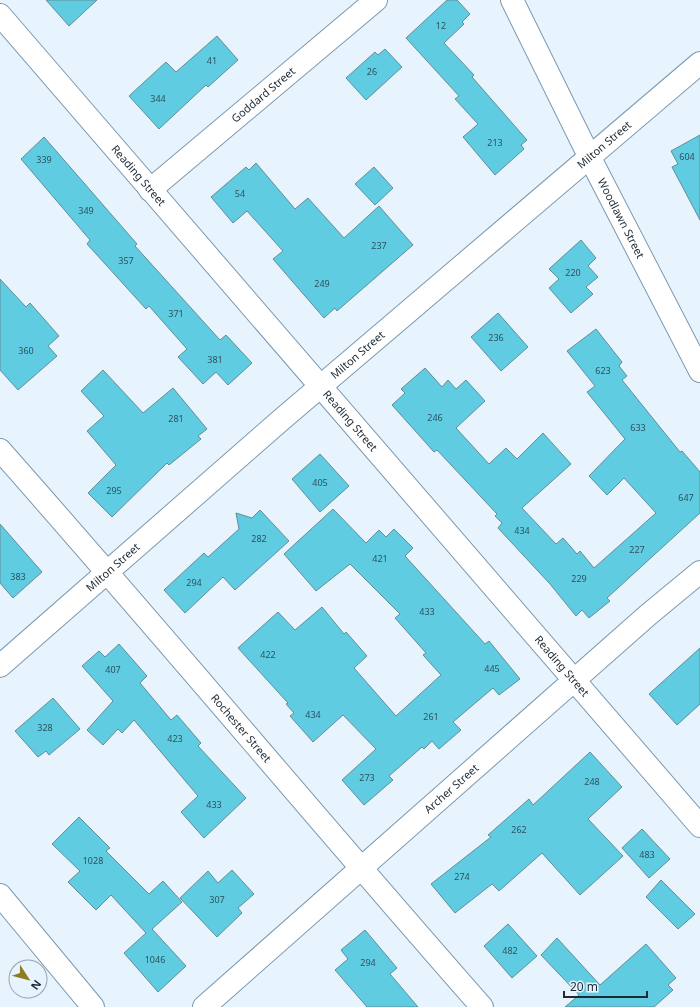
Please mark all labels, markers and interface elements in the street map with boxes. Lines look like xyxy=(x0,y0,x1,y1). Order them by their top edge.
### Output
house number: 12 xyxy=(436,19,446,32)
house number: 41 xyxy=(207,54,217,67)
street label: Goddard Street xyxy=(228,63,298,126)
house number: 26 xyxy=(367,65,377,78)
house number: 344 xyxy=(150,92,166,105)
street label: Milton Street xyxy=(574,117,634,172)
house number: 213 xyxy=(487,136,503,149)
street label: Reading Street xyxy=(108,141,169,209)
house number: 604 xyxy=(679,150,695,163)
house number: 339 xyxy=(36,153,52,166)
street label: Woodlawn Street xyxy=(595,175,648,261)
house number: 54 xyxy=(235,187,245,200)
house number: 349 xyxy=(78,204,94,217)
house number: 237 xyxy=(371,239,387,252)
house number: 357 xyxy=(118,254,134,267)
house number: 220 xyxy=(565,266,581,279)
house number: 249 xyxy=(314,277,330,290)
house number: 371 xyxy=(168,307,184,320)
street label: Milton Street xyxy=(327,327,387,382)
house number: 236 xyxy=(488,331,504,344)
house number: 360 xyxy=(18,344,34,357)
house number: 381 xyxy=(207,353,223,366)
house number: 623 xyxy=(595,364,611,377)
street label: Reading Street xyxy=(320,387,381,454)
house number: 246 xyxy=(427,411,443,424)
house number: 281 xyxy=(168,412,184,425)
house number: 633 xyxy=(630,421,646,434)
house number: 405 xyxy=(312,476,328,489)
house number: 295 xyxy=(106,484,122,497)
house number: 647 xyxy=(678,491,694,504)
house number: 434 xyxy=(514,524,530,537)
house number: 282 xyxy=(251,532,267,545)
street label: Milton Street xyxy=(82,539,143,594)
house number: 227 xyxy=(629,543,645,556)
house number: 421 xyxy=(372,552,388,565)
house number: 383 xyxy=(10,570,26,583)
house number: 229 xyxy=(571,572,587,585)
house number: 294 xyxy=(186,576,202,589)
house number: 433 xyxy=(419,605,435,618)
street label: Reading Street xyxy=(532,632,593,699)
house number: 422 xyxy=(260,648,276,661)
house number: 445 xyxy=(484,662,500,675)
house number: 407 xyxy=(105,663,121,676)
street label: Rochester Street xyxy=(208,690,275,765)
house number: 434 xyxy=(305,708,321,721)
house number: 261 xyxy=(423,710,439,723)
house number: 328 xyxy=(37,721,53,734)
house number: 423 xyxy=(167,732,183,745)
street label: Archer Street xyxy=(421,760,481,816)
house number: 273 xyxy=(359,771,375,784)
house number: 248 xyxy=(584,775,600,788)
house number: 433 xyxy=(206,798,222,811)
house number: 262 xyxy=(511,823,527,836)
house number: 483 xyxy=(639,848,655,861)
house number: 1028 xyxy=(83,854,103,867)
house number: 274 xyxy=(454,870,470,883)
house number: 307 xyxy=(209,893,225,906)
house number: 482 xyxy=(502,944,518,957)
house number: 1046 xyxy=(145,953,165,966)
house number: 294 xyxy=(360,956,376,969)
north arrow xyxy=(8,959,48,999)
scale bar xyxy=(564,973,647,999)
text: N xyxy=(28,977,45,993)
text: 20 m xyxy=(570,978,598,995)

